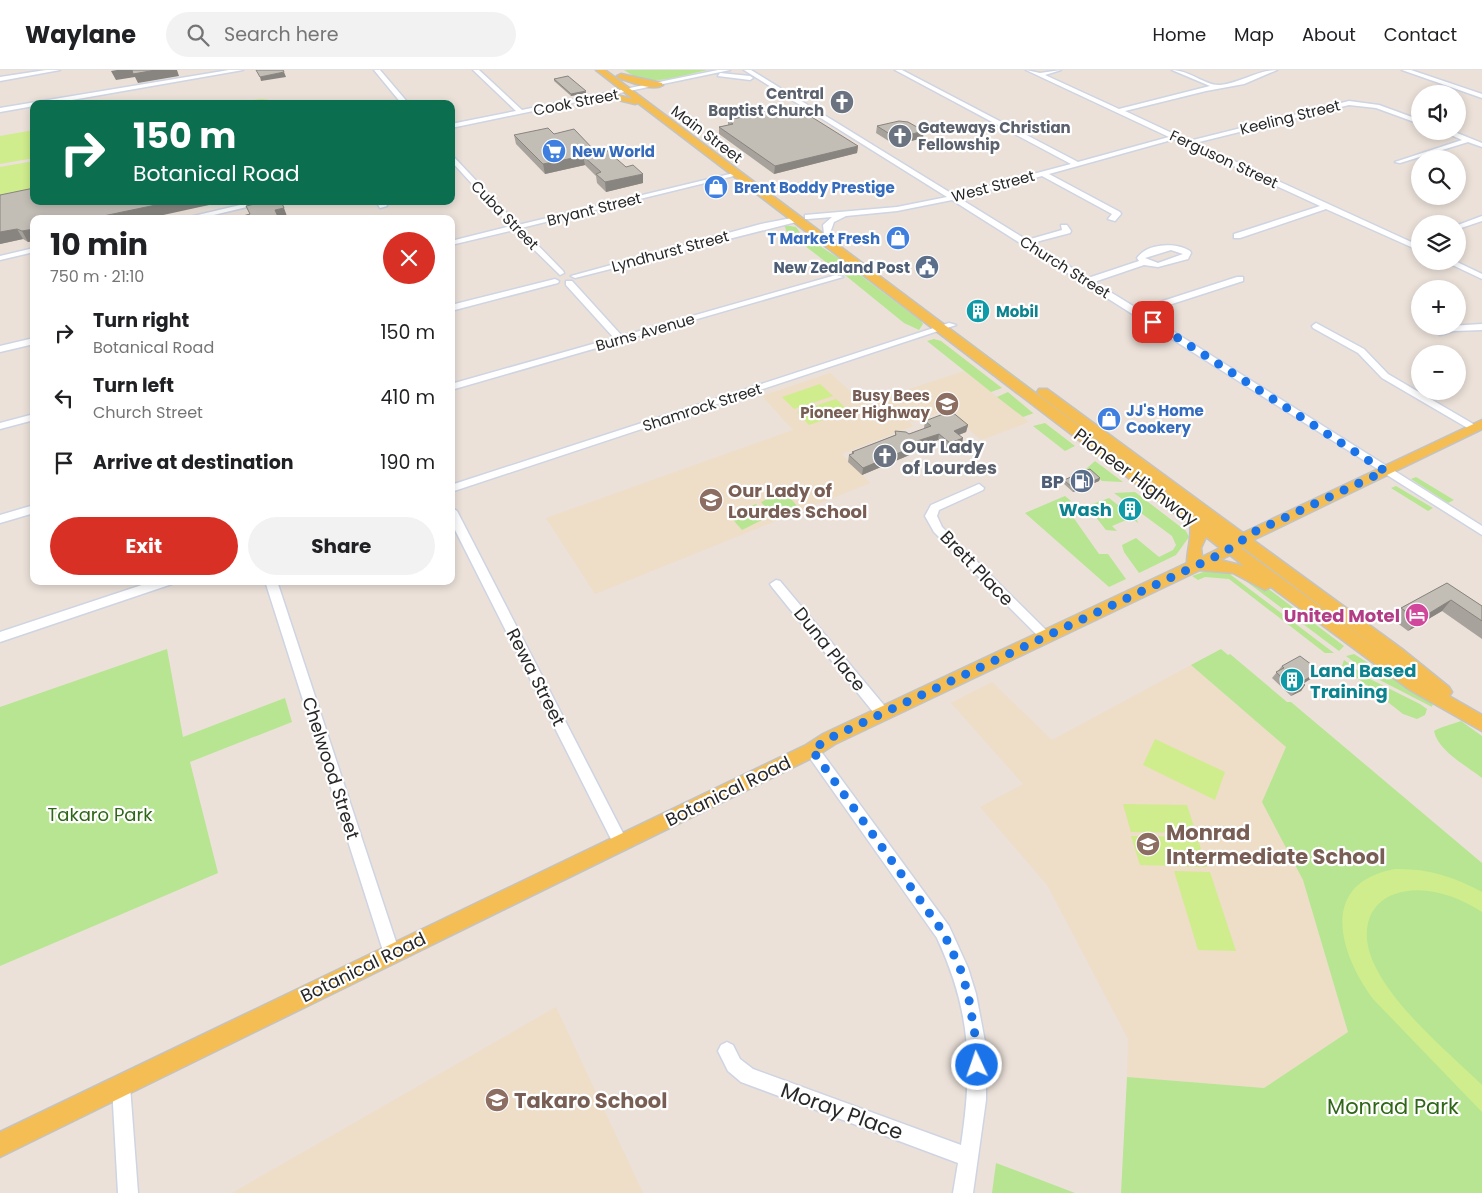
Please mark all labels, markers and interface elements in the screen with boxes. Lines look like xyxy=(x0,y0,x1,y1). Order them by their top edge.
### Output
search box xyxy=(166,12,516,57)
text: Waylane xyxy=(25,18,136,51)
icon: search xyxy=(184,21,212,49)
text: Search here xyxy=(224,21,339,48)
text: Home xyxy=(1152,22,1206,47)
text: Map xyxy=(1234,22,1274,47)
text: About xyxy=(1302,22,1356,47)
text: Contact xyxy=(1384,22,1457,47)
street label: Cook Street xyxy=(532,83,620,121)
place label: Central Baptist Church xyxy=(708,83,824,121)
map controls xyxy=(1411,85,1466,400)
button: sound xyxy=(1411,85,1466,140)
church icon: Central Baptist Church xyxy=(829,89,855,115)
street label: Keeling Street xyxy=(1238,94,1342,140)
street label: Main Street xyxy=(667,100,747,168)
text: 150 m xyxy=(133,111,236,160)
place label: Gateways Christian Fellowship xyxy=(918,117,1071,155)
icon: right xyxy=(50,120,115,185)
church icon: Gateways Christian Fellowship xyxy=(887,123,913,149)
street label: Ferguson Street xyxy=(1166,125,1282,193)
supermarket icon: New World xyxy=(541,138,567,164)
place label: New World xyxy=(572,141,655,162)
button: search xyxy=(1411,150,1466,205)
text: Botanical Road xyxy=(133,158,300,189)
street label: West Street xyxy=(949,165,1037,207)
shop icon: Brent Boddy Prestige xyxy=(703,174,729,200)
street label: Cuba Street xyxy=(466,176,544,254)
place label: Brent Boddy Prestige xyxy=(734,177,895,198)
street label: Bryant Street xyxy=(545,187,643,231)
button: layers xyxy=(1411,215,1466,270)
text: 10 min xyxy=(50,223,148,266)
street label: Lyndhurst Street xyxy=(609,225,731,277)
shop icon: T Market Fresh xyxy=(885,225,911,251)
place label: T Market Fresh xyxy=(767,228,880,249)
street label: Church Street xyxy=(1016,231,1114,303)
button: close xyxy=(383,232,435,284)
public building icon: New Zealand Post xyxy=(914,254,940,280)
place label: New Zealand Post xyxy=(773,257,910,278)
text: 750 m · 21:10 xyxy=(50,265,144,288)
button: + xyxy=(1411,280,1466,335)
building icon: Mobil xyxy=(965,298,991,324)
place label: Mobil xyxy=(996,301,1038,322)
pin xyxy=(1132,301,1174,343)
text: Turn right xyxy=(93,307,189,334)
street label: Burns Avenue xyxy=(593,308,697,356)
icon: arrive xyxy=(1139,308,1167,336)
icon: right xyxy=(50,319,78,347)
text: 150 m xyxy=(380,319,435,346)
text: Botanical Road xyxy=(93,336,214,359)
button: − xyxy=(1411,345,1466,400)
text: Turn left xyxy=(93,372,174,399)
street label: Shamrock Street xyxy=(640,378,764,436)
icon: left xyxy=(50,384,78,412)
text: 410 m xyxy=(380,384,435,411)
place label: Busy Bees Pioneer Highway xyxy=(800,385,931,423)
school or university icon: Busy Bees Pioneer Highway xyxy=(934,391,960,417)
place label: JJ's Home Cookery xyxy=(1126,400,1204,438)
text: Church Street xyxy=(93,401,203,424)
shop icon: JJ's Home Cookery xyxy=(1096,406,1122,432)
street label: Pioneer Highway xyxy=(1069,422,1203,532)
place label: Our Lady of Lourdes xyxy=(902,434,997,480)
church icon: Our Lady of Lourdes xyxy=(872,443,898,469)
icon: arrive xyxy=(50,449,78,477)
text: Arrive at destination xyxy=(93,449,294,476)
text: 190 m xyxy=(380,449,435,476)
fuel station icon: BP xyxy=(1069,468,1095,494)
place label: BP xyxy=(1041,469,1064,494)
place label: Our Lady of Lourdes School xyxy=(728,478,867,524)
school or university icon: Our Lady of Lourdes School xyxy=(698,487,724,513)
building icon: Wash xyxy=(1117,496,1143,522)
place label: Wash xyxy=(1059,497,1112,522)
button: Exit xyxy=(50,517,238,575)
button: Share xyxy=(248,517,435,575)
street label: Brett Place xyxy=(935,525,1019,611)
street label: Duna Place xyxy=(788,602,872,696)
hotel icon: United Motel xyxy=(1404,602,1430,628)
place label: United Motel xyxy=(1284,603,1400,628)
street label: Rewa Street xyxy=(501,624,571,730)
place label: Land Based Training xyxy=(1310,658,1416,704)
building icon: Land Based Training xyxy=(1279,667,1305,693)
street label: Chelwood Street xyxy=(296,694,366,842)
street label: Botanical Road xyxy=(661,750,795,832)
park label: Takaro Park xyxy=(48,802,153,827)
place label: Monrad Intermediate School xyxy=(1166,818,1385,871)
school or university icon: Monrad Intermediate School xyxy=(1135,831,1161,857)
street label: Botanical Road xyxy=(296,926,430,1008)
position arrow xyxy=(950,1038,1002,1090)
street label: Moray Place xyxy=(777,1075,907,1147)
place label: Takaro School xyxy=(514,1086,667,1115)
school or university icon: Takaro School xyxy=(484,1087,510,1113)
park label: Monrad Park xyxy=(1327,1092,1459,1121)

